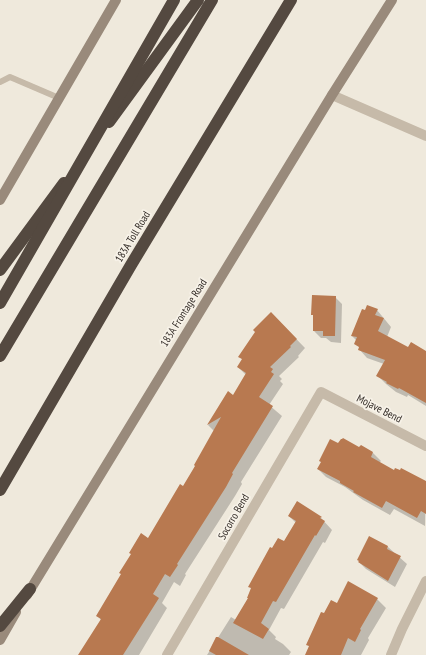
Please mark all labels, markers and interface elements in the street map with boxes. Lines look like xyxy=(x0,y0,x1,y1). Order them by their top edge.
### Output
street label: 183A Toll Road xyxy=(113,209,153,265)
street label: 183A Frontage Road xyxy=(158,277,210,349)
street label: Mojave Bend xyxy=(354,392,404,426)
street label: Socorro Bend xyxy=(216,492,252,542)

